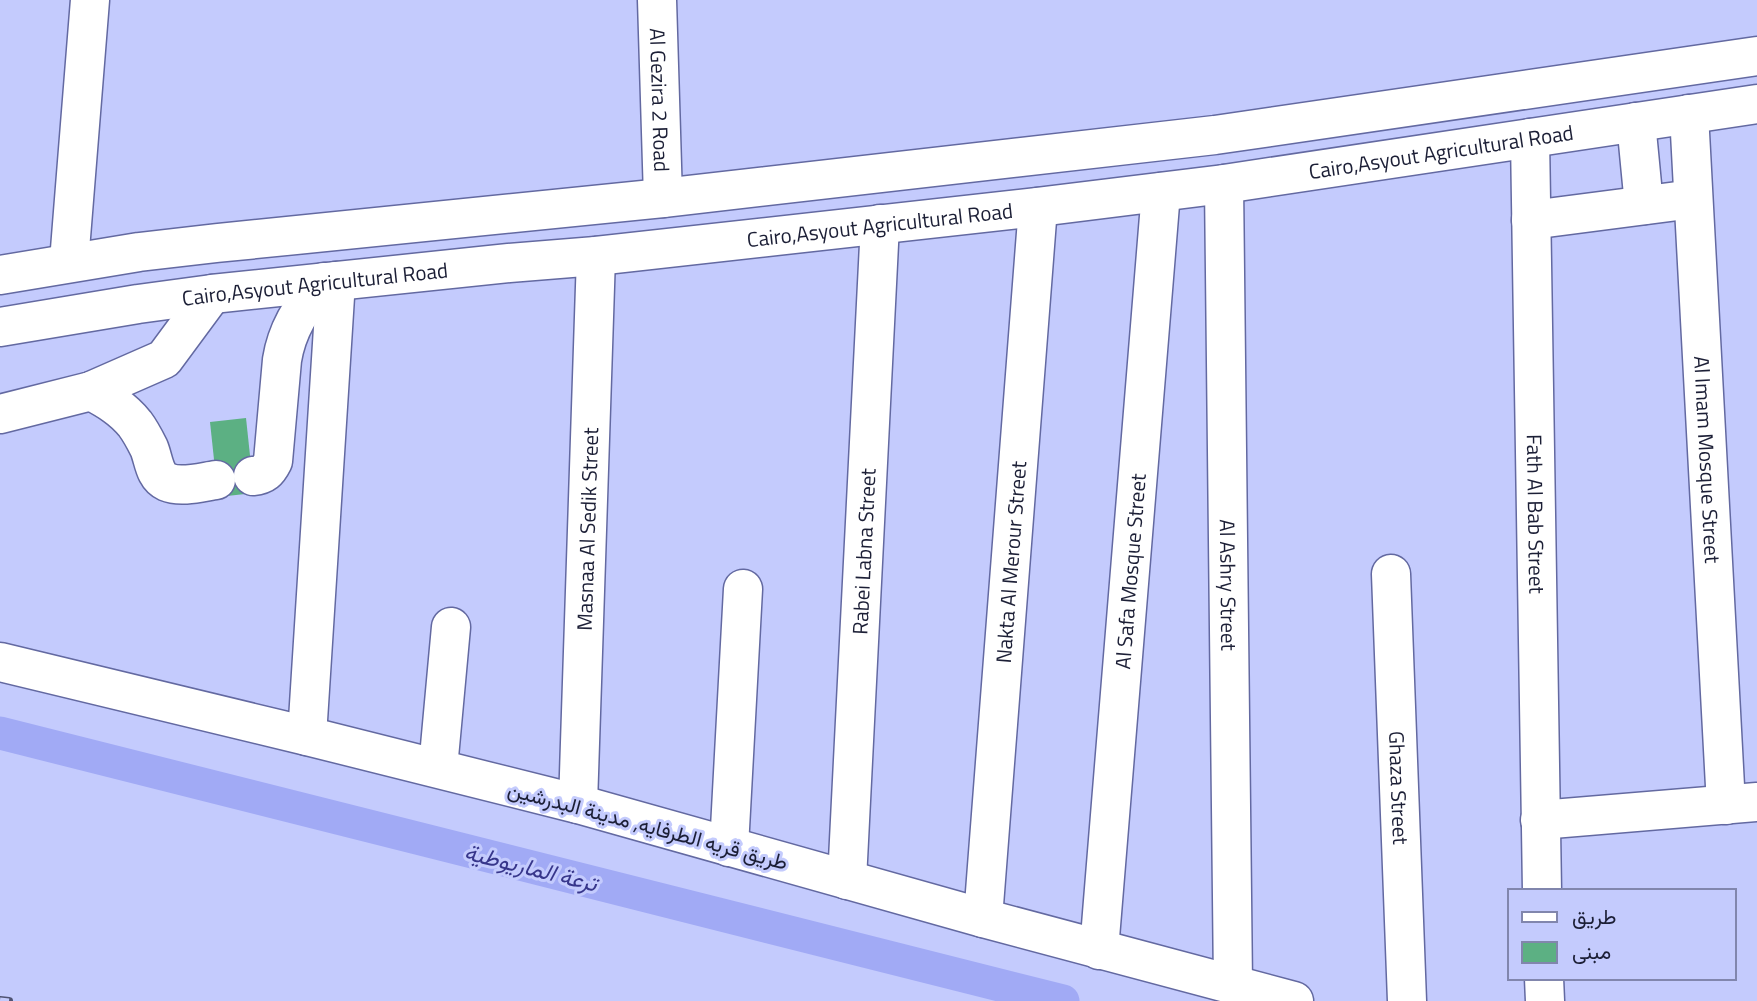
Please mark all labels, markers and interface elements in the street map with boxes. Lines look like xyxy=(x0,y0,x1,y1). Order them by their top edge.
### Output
street label: Al Gezira 2 Road xyxy=(642,27,678,172)
street label: Cairo,Asyout Agricultural Road xyxy=(1306,116,1576,187)
street label: Cairo,Asyout Agricultural Road xyxy=(745,194,1014,255)
street label: Cairo,Asyout Agricultural Road xyxy=(180,253,449,314)
street label: Al Imam Mosque Street xyxy=(1686,355,1729,565)
street label: Masnaa Al Sedik Street xyxy=(568,426,606,631)
street label: Fath Al Bab Street xyxy=(1519,434,1553,595)
street label: Nakta Al Merour Street xyxy=(987,459,1034,664)
street label: Rabei Labna Street xyxy=(843,467,884,635)
street label: Al Safa Mosque Street xyxy=(1106,472,1154,670)
street label: Al Ashry Street xyxy=(1212,519,1245,652)
street label: Ghaza Street xyxy=(1381,730,1417,846)
street label: طريق قريه الطرفايه, مدينة البدرشين xyxy=(504,772,792,878)
water label: ترعة الماريوطية xyxy=(461,834,604,901)
legend xyxy=(1508,889,1736,980)
text: طريق xyxy=(1572,900,1617,932)
text: مبنى xyxy=(1572,935,1611,967)

